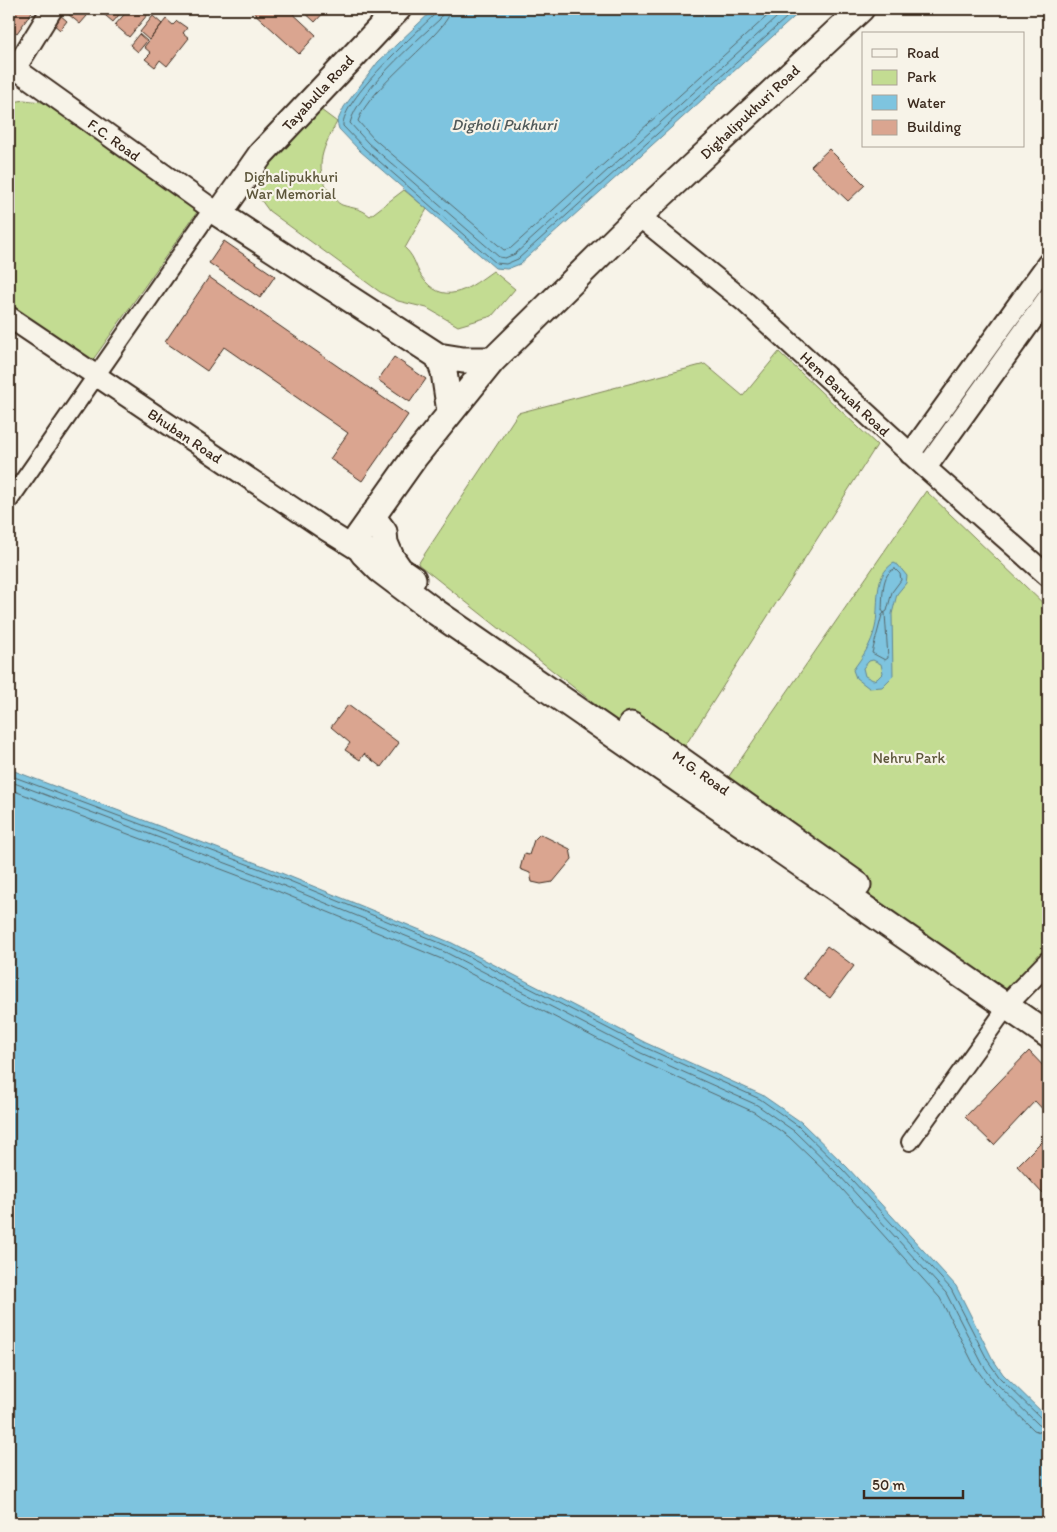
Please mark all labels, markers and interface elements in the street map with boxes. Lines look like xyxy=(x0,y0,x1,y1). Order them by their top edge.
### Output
legend xyxy=(862,32,1024,148)
text: Road xyxy=(907,44,940,62)
street label: Tayabulla Road xyxy=(278,51,358,135)
street label: Dighalipukhuri Road xyxy=(696,61,804,163)
text: Park xyxy=(907,68,937,86)
text: Water xyxy=(907,94,946,112)
street label: F.C. Road xyxy=(84,115,144,166)
water label: Digholi Pukhuri xyxy=(452,115,558,134)
text: Building xyxy=(907,118,961,136)
park label: Dighalipukhuri War Memorial xyxy=(244,168,338,203)
street label: Hem Baruah Road xyxy=(796,348,894,441)
street label: Bhuban Road xyxy=(144,405,226,468)
street label: M.G. Road xyxy=(669,747,734,800)
park label: Nehru Park xyxy=(873,749,946,767)
scale bar xyxy=(864,1467,963,1499)
text: 50 m xyxy=(872,1476,905,1494)

